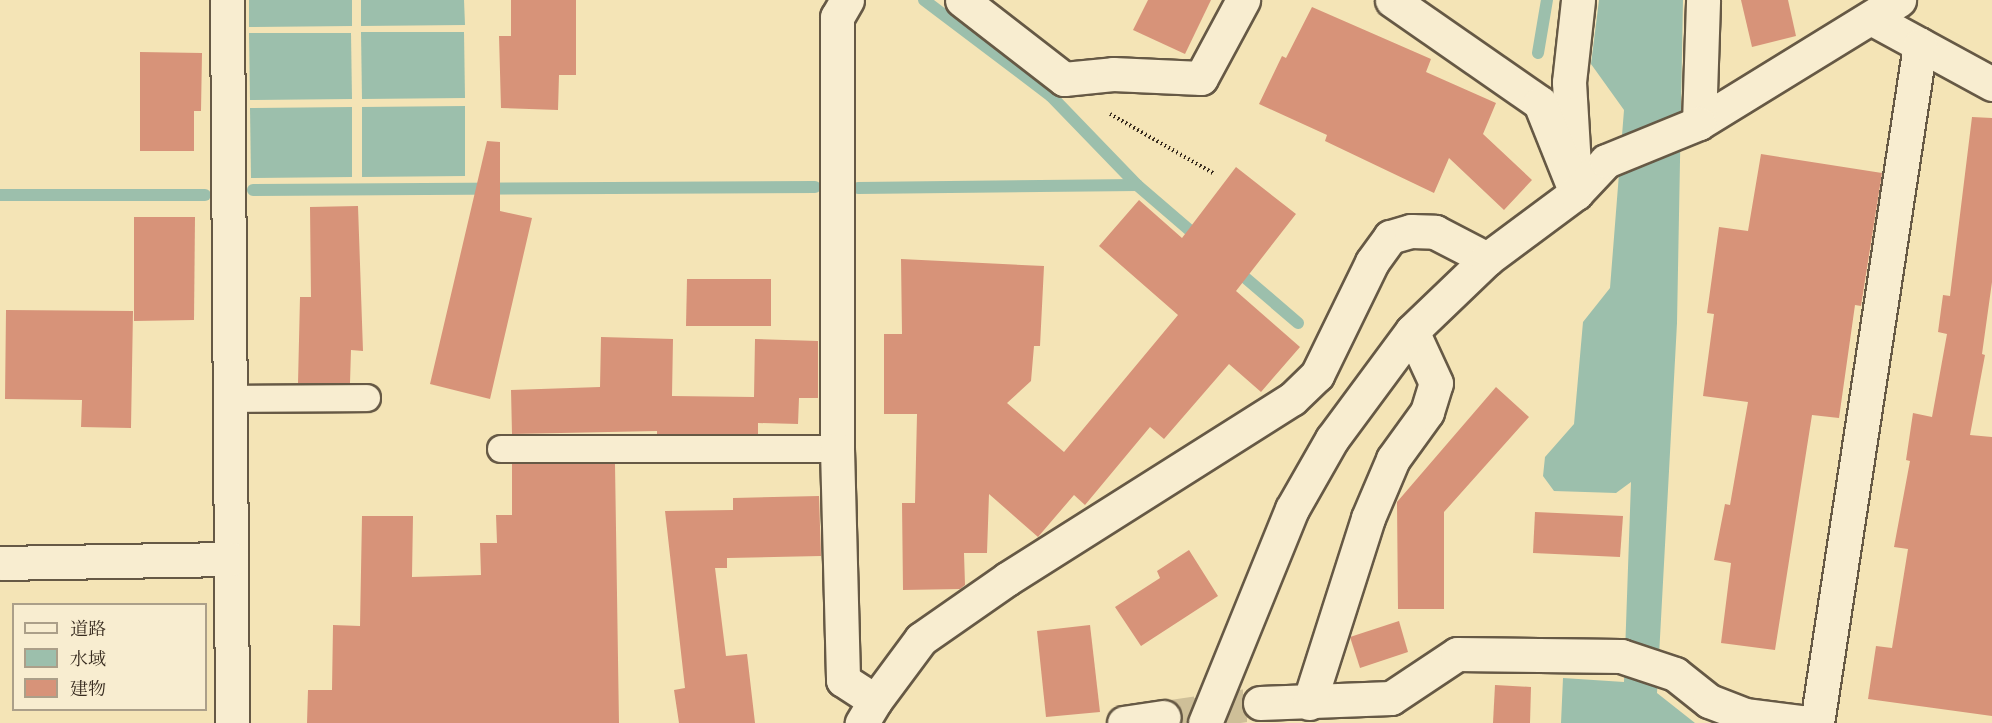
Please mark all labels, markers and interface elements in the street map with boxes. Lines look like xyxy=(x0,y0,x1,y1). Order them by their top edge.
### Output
legend xyxy=(12,603,207,711)
text: 道路 xyxy=(70,619,106,642)
text: 水域 xyxy=(70,649,106,672)
text: 建物 xyxy=(70,679,106,702)

